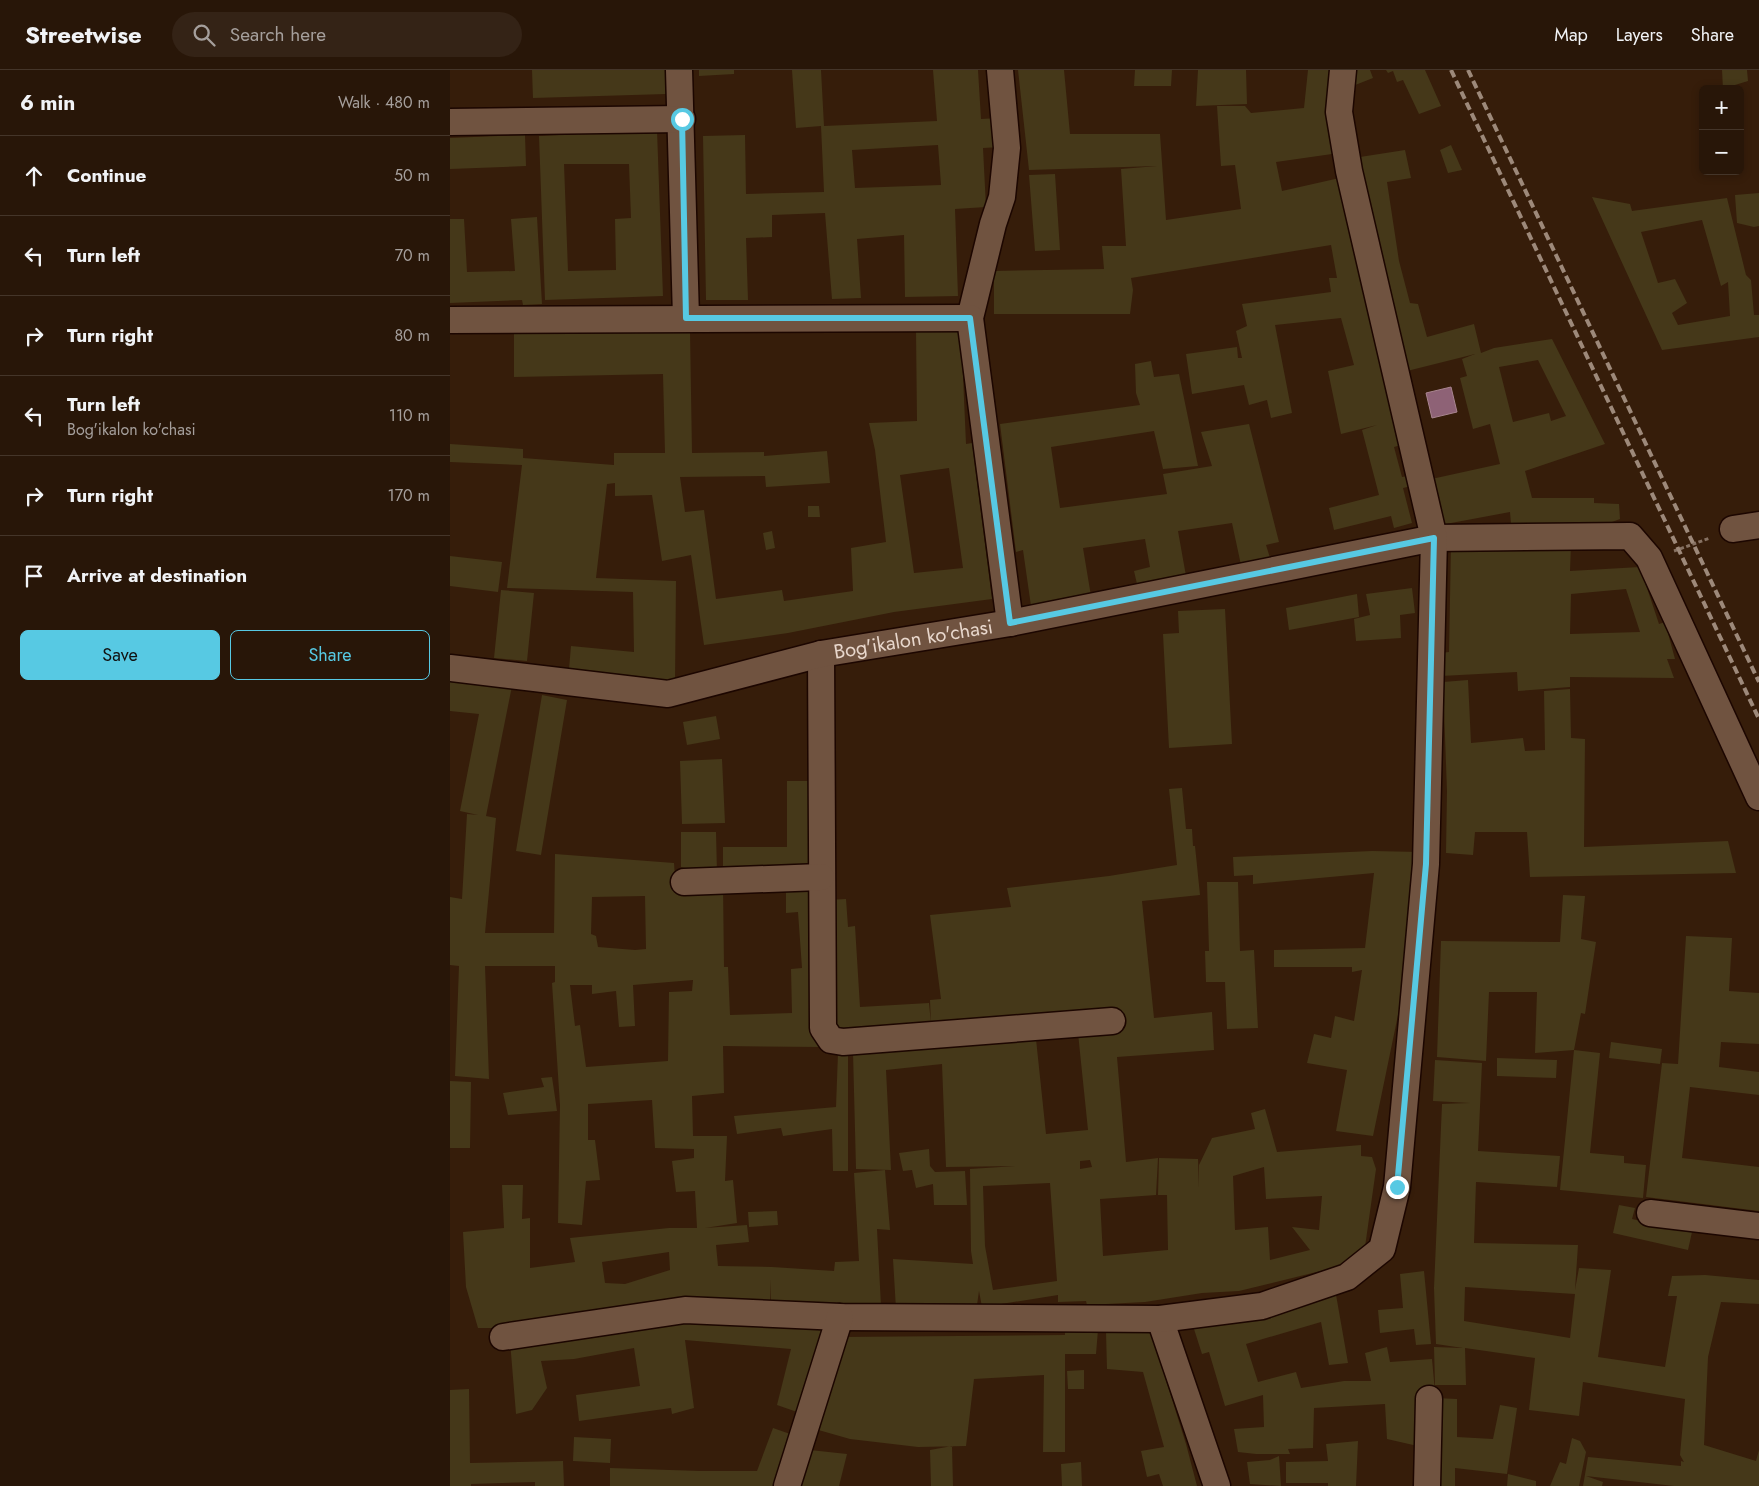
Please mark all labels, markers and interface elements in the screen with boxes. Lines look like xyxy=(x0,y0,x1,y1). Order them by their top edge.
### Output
search box xyxy=(172,12,522,57)
text: Streetwise xyxy=(25,17,142,52)
icon: search xyxy=(190,21,218,49)
text: Search here xyxy=(230,21,326,48)
text: Map xyxy=(1554,22,1588,48)
text: Layers xyxy=(1616,22,1663,48)
text: Share xyxy=(1691,22,1734,48)
map controls xyxy=(1699,85,1744,175)
button: + xyxy=(1699,85,1744,130)
text: 6 min xyxy=(20,88,75,118)
text: Walk · 480 m xyxy=(338,91,430,114)
route start xyxy=(671,108,694,131)
button: − xyxy=(1699,130,1744,175)
icon: ahead xyxy=(20,162,48,190)
text: Continue xyxy=(67,162,146,189)
text: 50 m xyxy=(394,164,430,187)
icon: left xyxy=(20,242,48,270)
text: Turn left xyxy=(67,242,140,269)
text: 70 m xyxy=(395,244,430,267)
icon: right xyxy=(20,322,48,350)
text: Turn right xyxy=(67,322,153,349)
text: 80 m xyxy=(394,324,430,347)
text: Turn left xyxy=(67,391,140,418)
icon: left xyxy=(20,402,48,430)
text: 110 m xyxy=(389,404,430,427)
text: Bog'ikalon ko'chasi xyxy=(67,418,196,441)
icon: right xyxy=(20,482,48,510)
text: Turn right xyxy=(67,482,153,509)
text: 170 m xyxy=(388,484,430,507)
icon: arrive xyxy=(20,562,48,590)
text: Arrive at destination xyxy=(67,562,247,589)
street label: Bog'ikalon ko'chasi xyxy=(831,612,995,667)
button: Save xyxy=(20,630,220,680)
button: Share xyxy=(230,630,430,680)
route end xyxy=(1386,1176,1409,1199)

